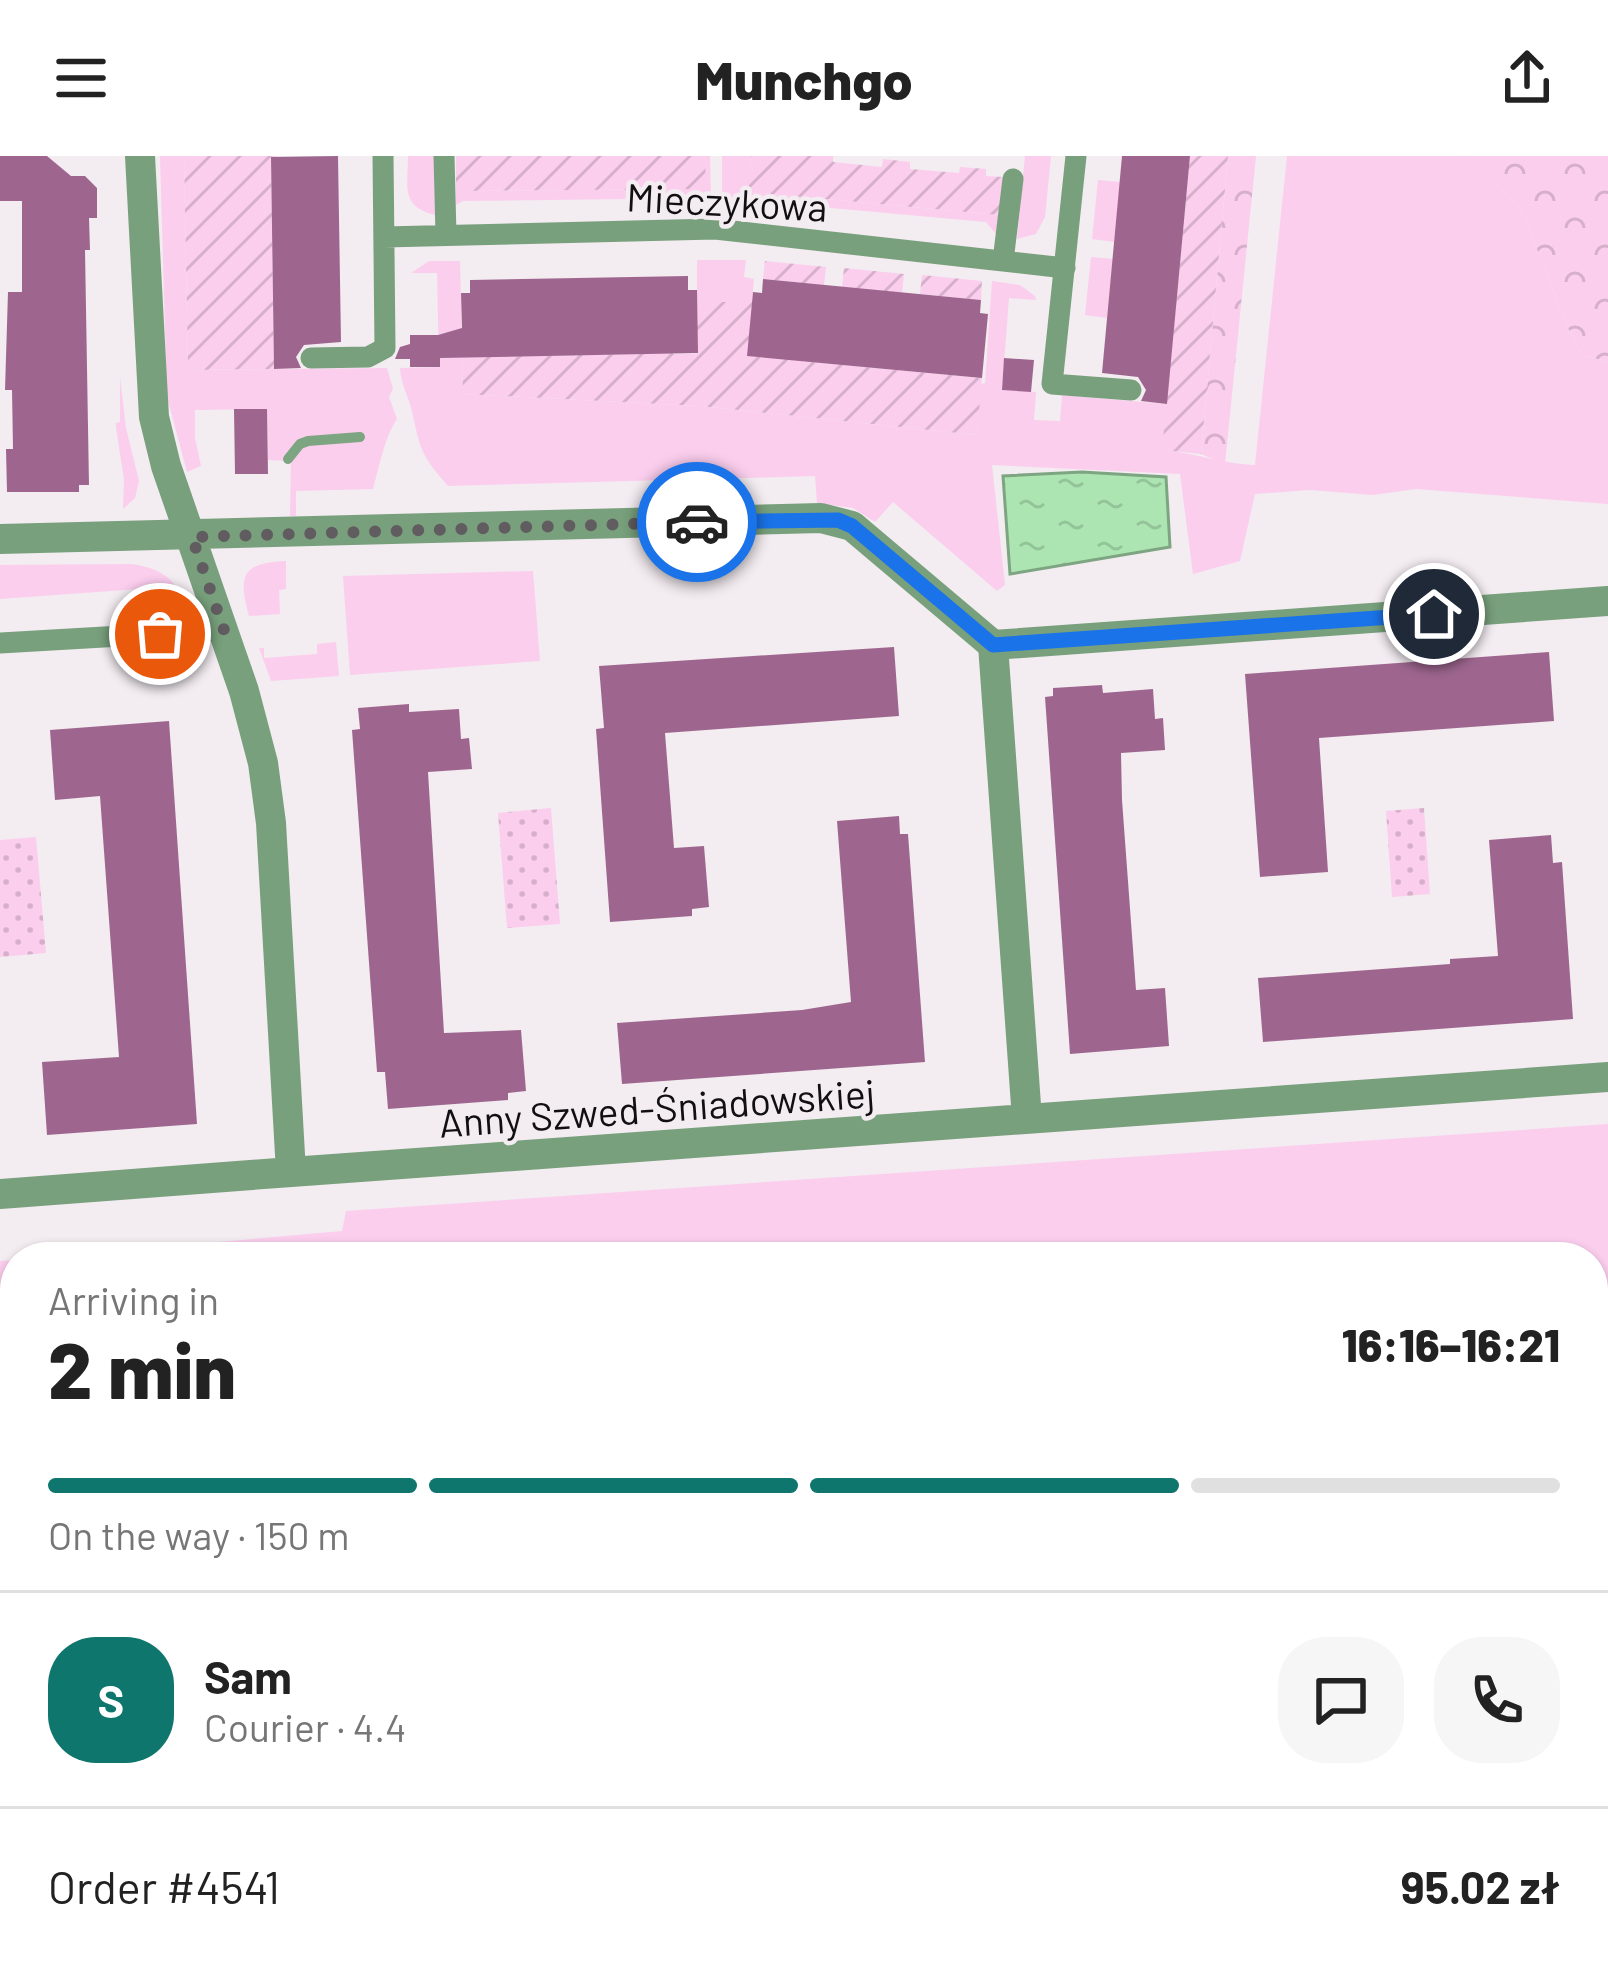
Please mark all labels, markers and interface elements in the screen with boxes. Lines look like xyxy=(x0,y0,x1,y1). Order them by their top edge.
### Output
icon: menu xyxy=(48,45,114,111)
icon: share xyxy=(1494,45,1560,111)
text: Munchgo xyxy=(695,46,913,111)
street label: Mieczykowa xyxy=(625,172,829,230)
courier xyxy=(637,462,757,582)
icon: car xyxy=(664,489,730,555)
pin xyxy=(1383,563,1485,665)
icon: home xyxy=(1401,581,1467,647)
pin xyxy=(109,583,211,685)
icon: bag xyxy=(127,601,193,667)
street label: Anny Szwed-Śniadowskiej xyxy=(437,1068,877,1146)
text: Arriving in xyxy=(48,1276,219,1323)
text: 16:16–16:21 xyxy=(1342,1317,1560,1371)
text: 2 min xyxy=(48,1321,236,1415)
text: On the way · 150 m xyxy=(48,1511,350,1558)
button: chat xyxy=(1278,1637,1404,1763)
button: phone xyxy=(1434,1637,1560,1763)
text: Sam xyxy=(204,1649,292,1703)
text: S xyxy=(98,1673,124,1727)
text: Courier · 4.4 xyxy=(204,1703,407,1750)
text: Order #4541 xyxy=(48,1859,280,1913)
text: 95.02 zł xyxy=(1401,1859,1560,1913)

